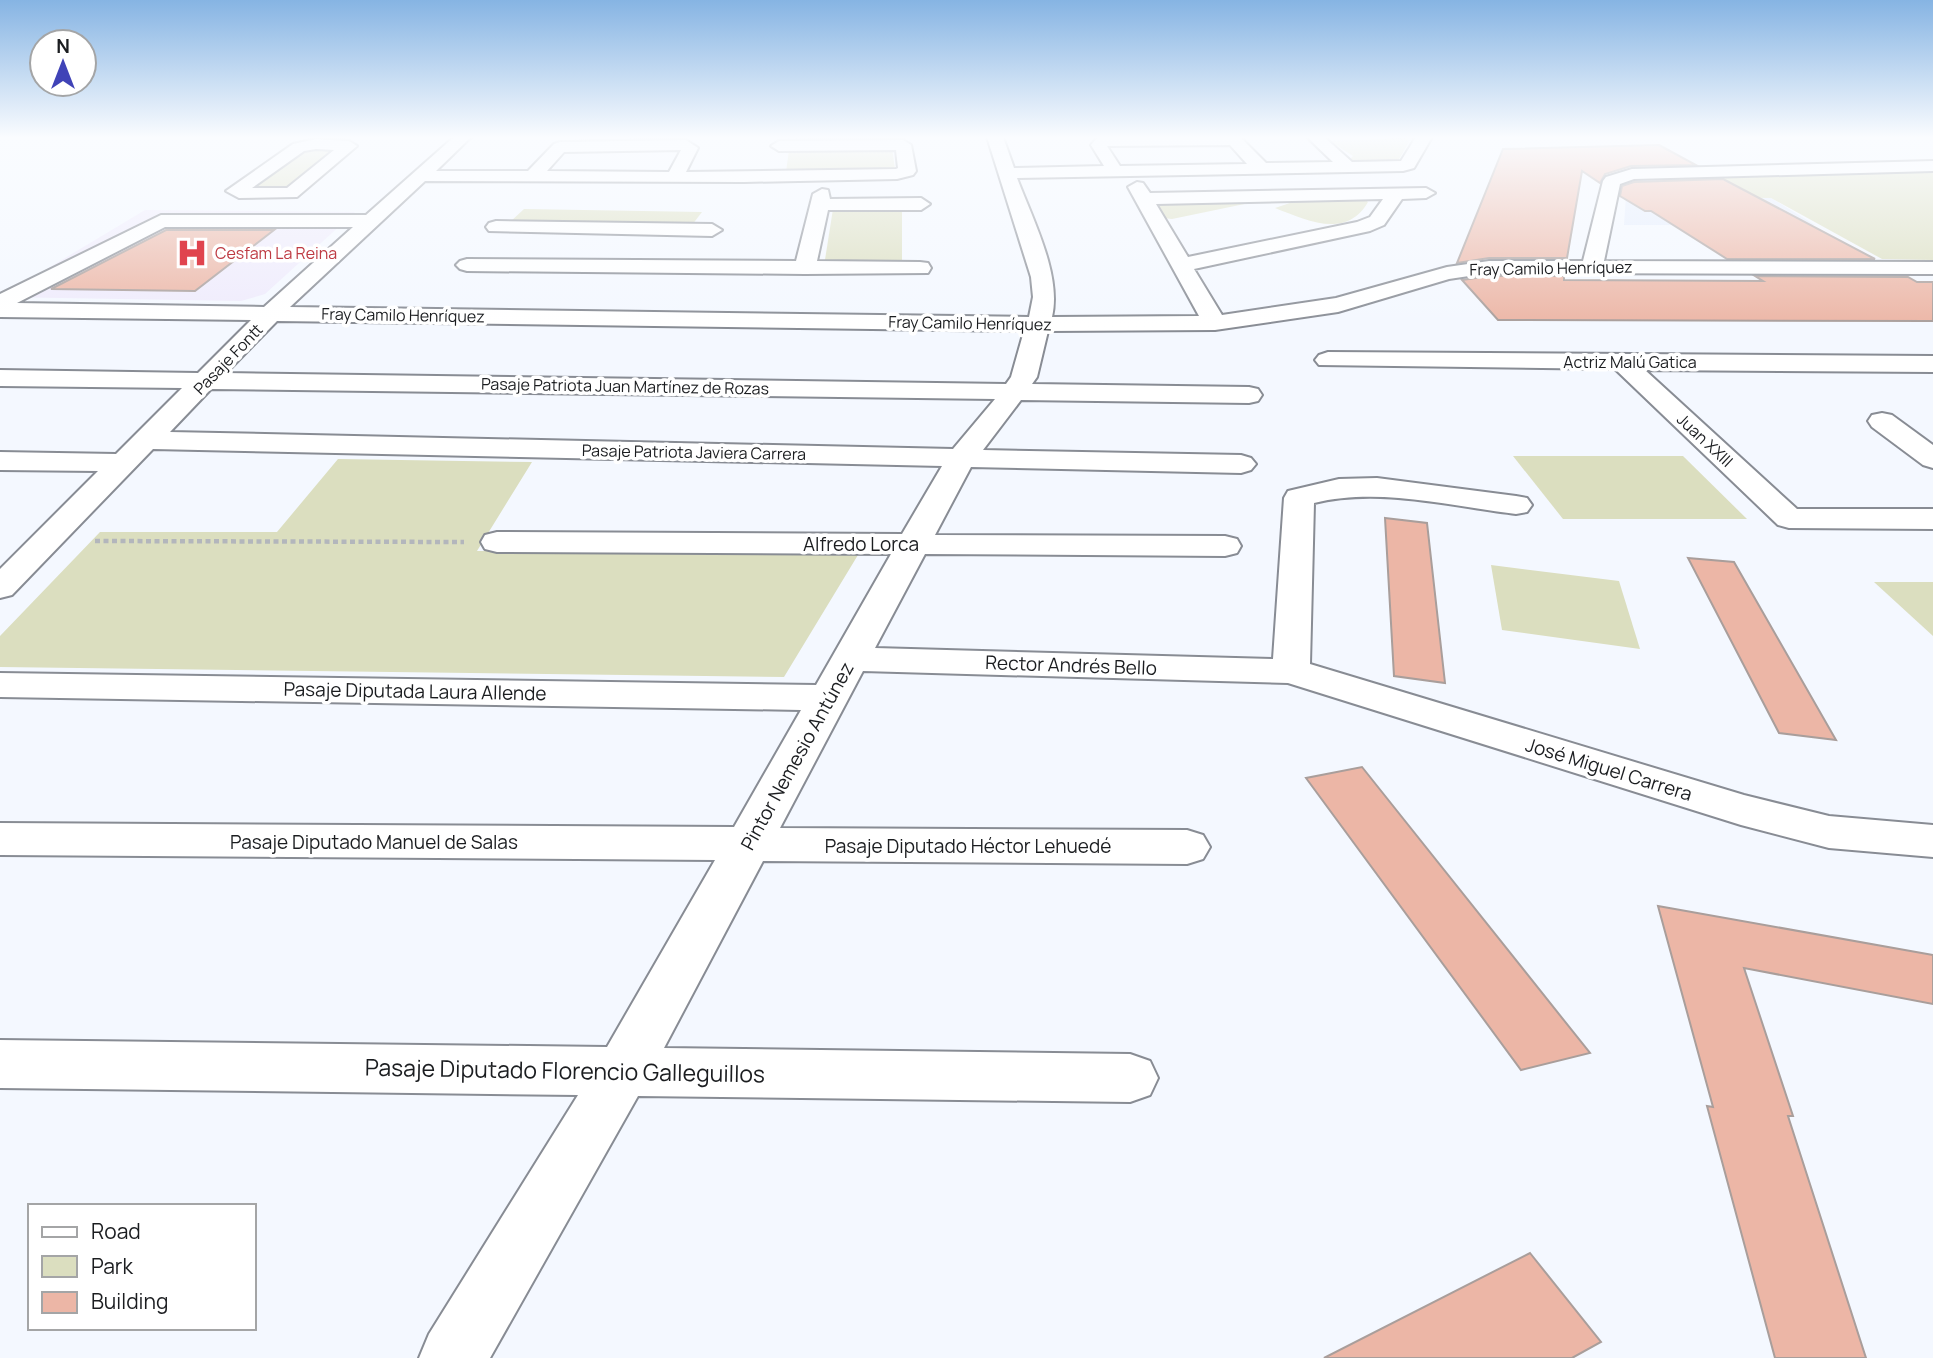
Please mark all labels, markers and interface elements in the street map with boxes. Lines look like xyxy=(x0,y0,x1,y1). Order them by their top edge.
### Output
north arrow xyxy=(28,28,98,98)
text: N xyxy=(56,33,70,59)
hospital icon: Cesfam La Reina xyxy=(175,236,209,270)
place label: Cesfam La Reina xyxy=(215,242,337,264)
street label: Fray Camilo Henríquez xyxy=(1469,256,1633,280)
street label: Fray Camilo Henríquez xyxy=(321,303,485,327)
street label: Fray Camilo Henríquez xyxy=(888,311,1052,335)
street label: Pasaje Fontt xyxy=(189,319,267,399)
street label: Actriz Malú Gatica xyxy=(1563,351,1697,373)
street label: Pasaje Patriota Juan Martínez de Rozas xyxy=(481,372,769,400)
street label: Juan XXIII xyxy=(1672,408,1738,472)
street label: Pasaje Patriota Javiera Carrera xyxy=(582,439,806,465)
street label: Alfredo Lorca xyxy=(803,531,919,557)
street label: Rector Andrés Bello xyxy=(985,649,1157,681)
street label: Pintor Nemesio Antúnez xyxy=(734,657,860,855)
street label: Pasaje Diputada Laura Allende xyxy=(283,676,547,706)
street label: José Miguel Carrera xyxy=(1523,731,1695,807)
street label: Pasaje Diputado Manuel de Salas xyxy=(230,829,518,855)
street label: Pasaje Diputado Héctor Lehuedé xyxy=(825,833,1111,859)
street label: Pasaje Diputado Florencio Galleguillos xyxy=(365,1051,765,1089)
legend xyxy=(28,1204,256,1330)
text: Road xyxy=(91,1217,141,1245)
text: Park xyxy=(91,1252,133,1280)
text: Building xyxy=(91,1287,168,1315)

